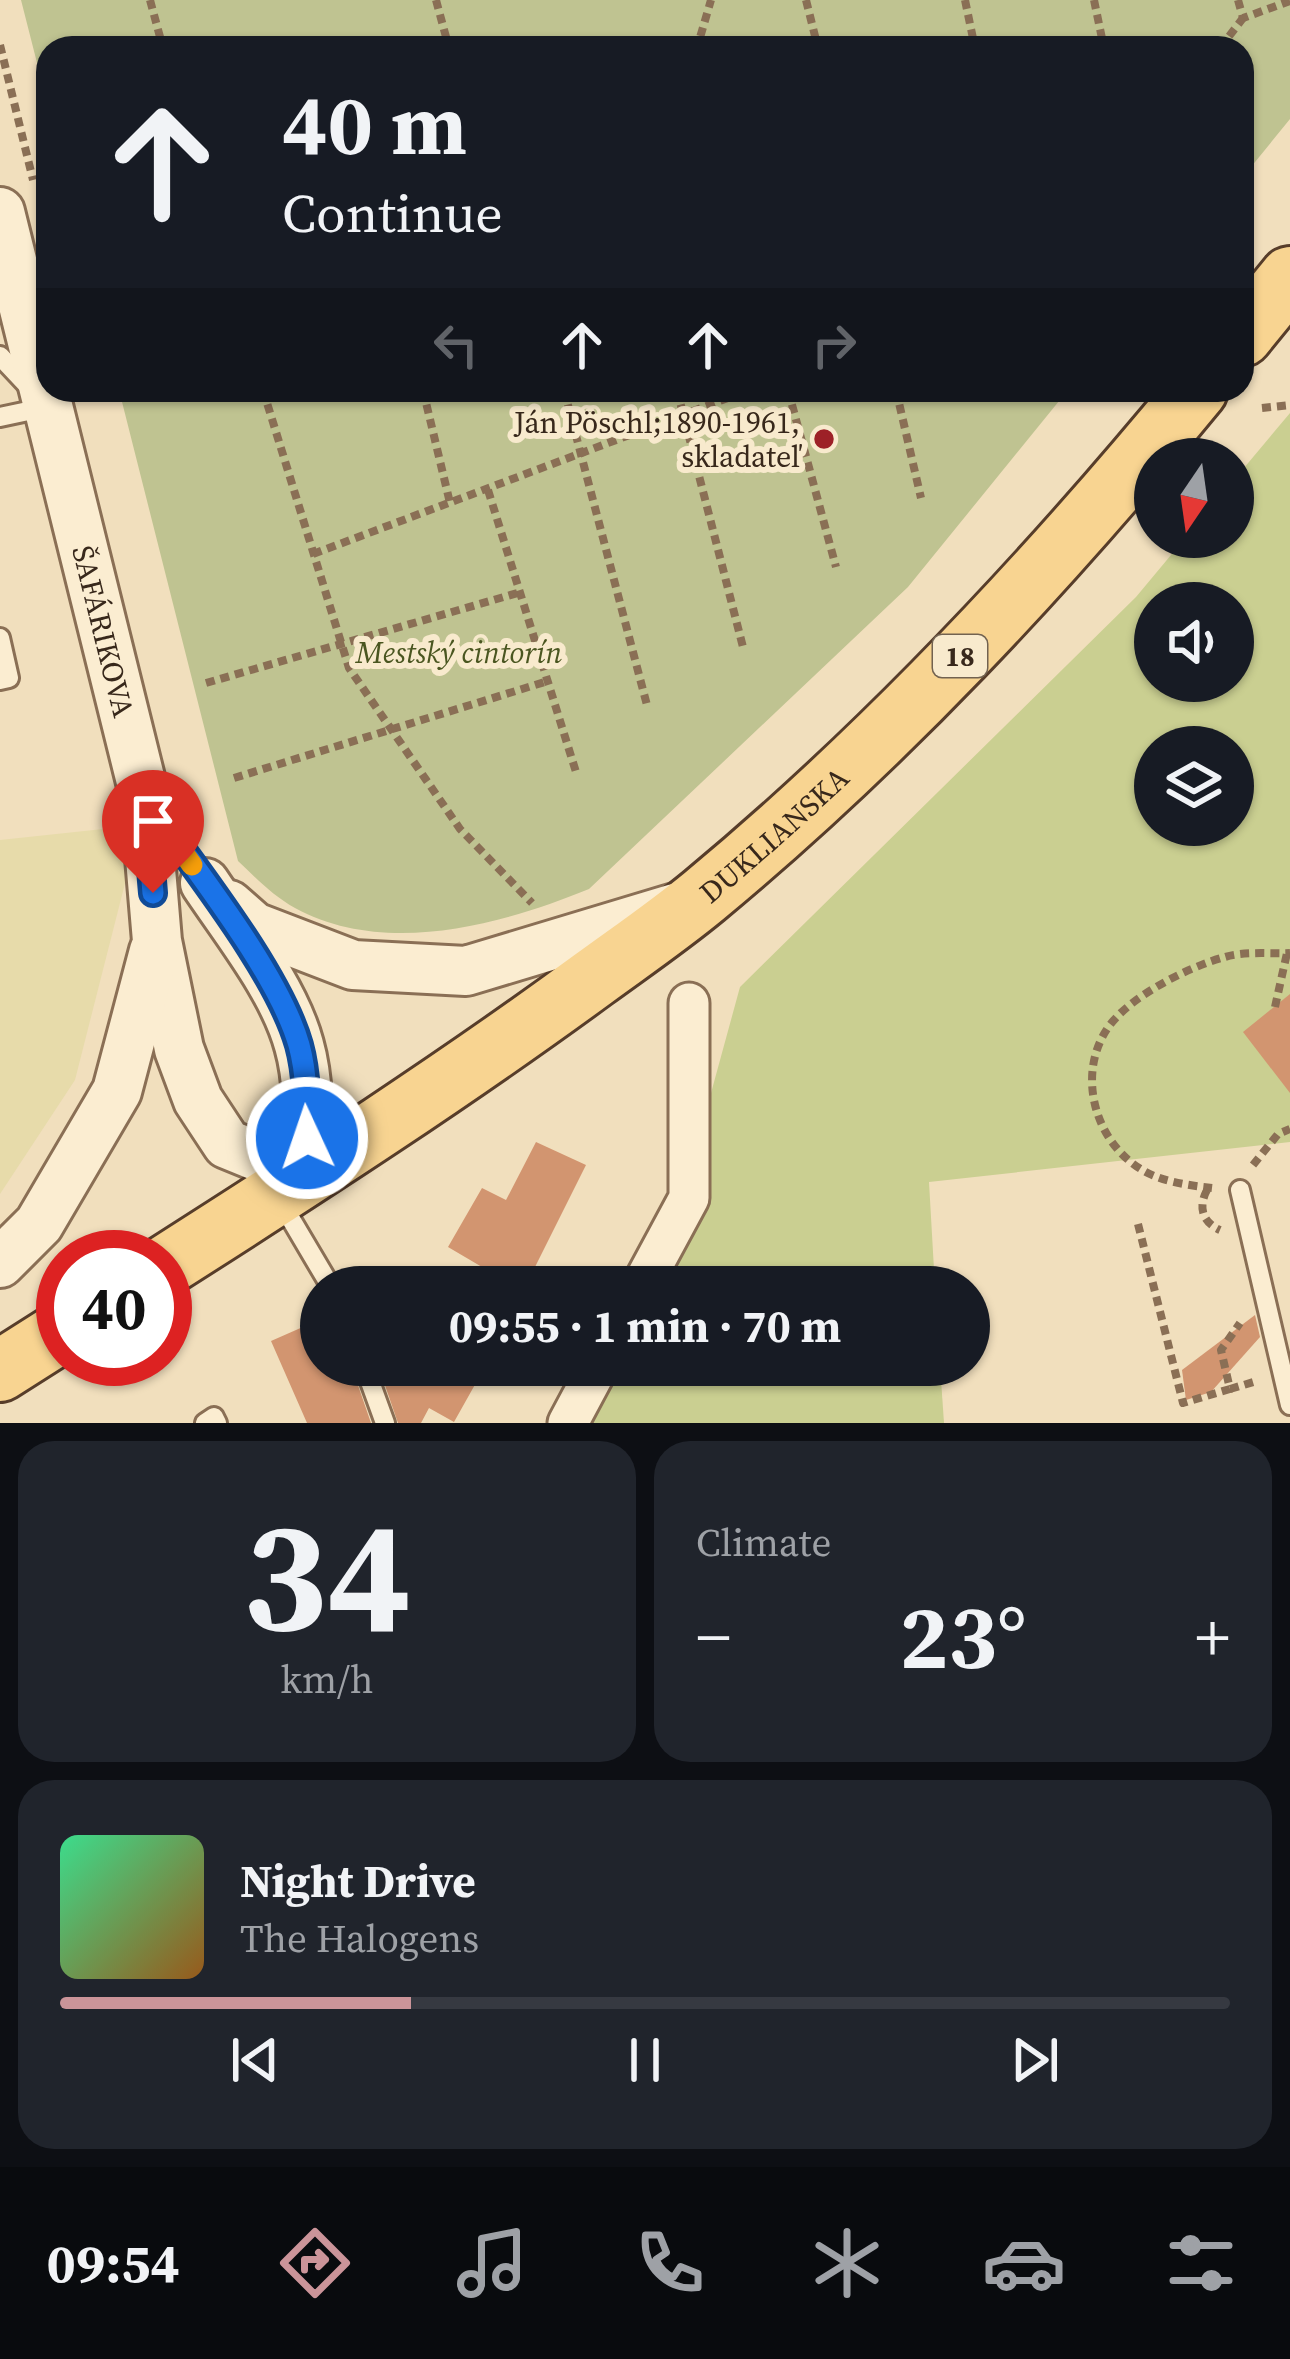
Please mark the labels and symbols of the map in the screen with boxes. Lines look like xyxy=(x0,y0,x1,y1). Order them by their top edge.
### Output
place label: Ján Pöschl;1890-1961, skladateľ xyxy=(513,402,802,477)
marker: Ján Pöschl;1890-1961, skladateľ xyxy=(811,426,837,452)
north arrow xyxy=(1134,438,1254,558)
street label: ŠAFÁRIKOVA xyxy=(63,541,145,722)
park label: Mestský cintorín xyxy=(355,632,562,673)
road number: 18 xyxy=(933,635,987,677)
street label: DUKLIANSKA xyxy=(690,757,858,912)
pin xyxy=(102,770,204,893)
position arrow xyxy=(244,1075,370,1201)
speed limit sign: 40 xyxy=(36,1230,192,1386)

